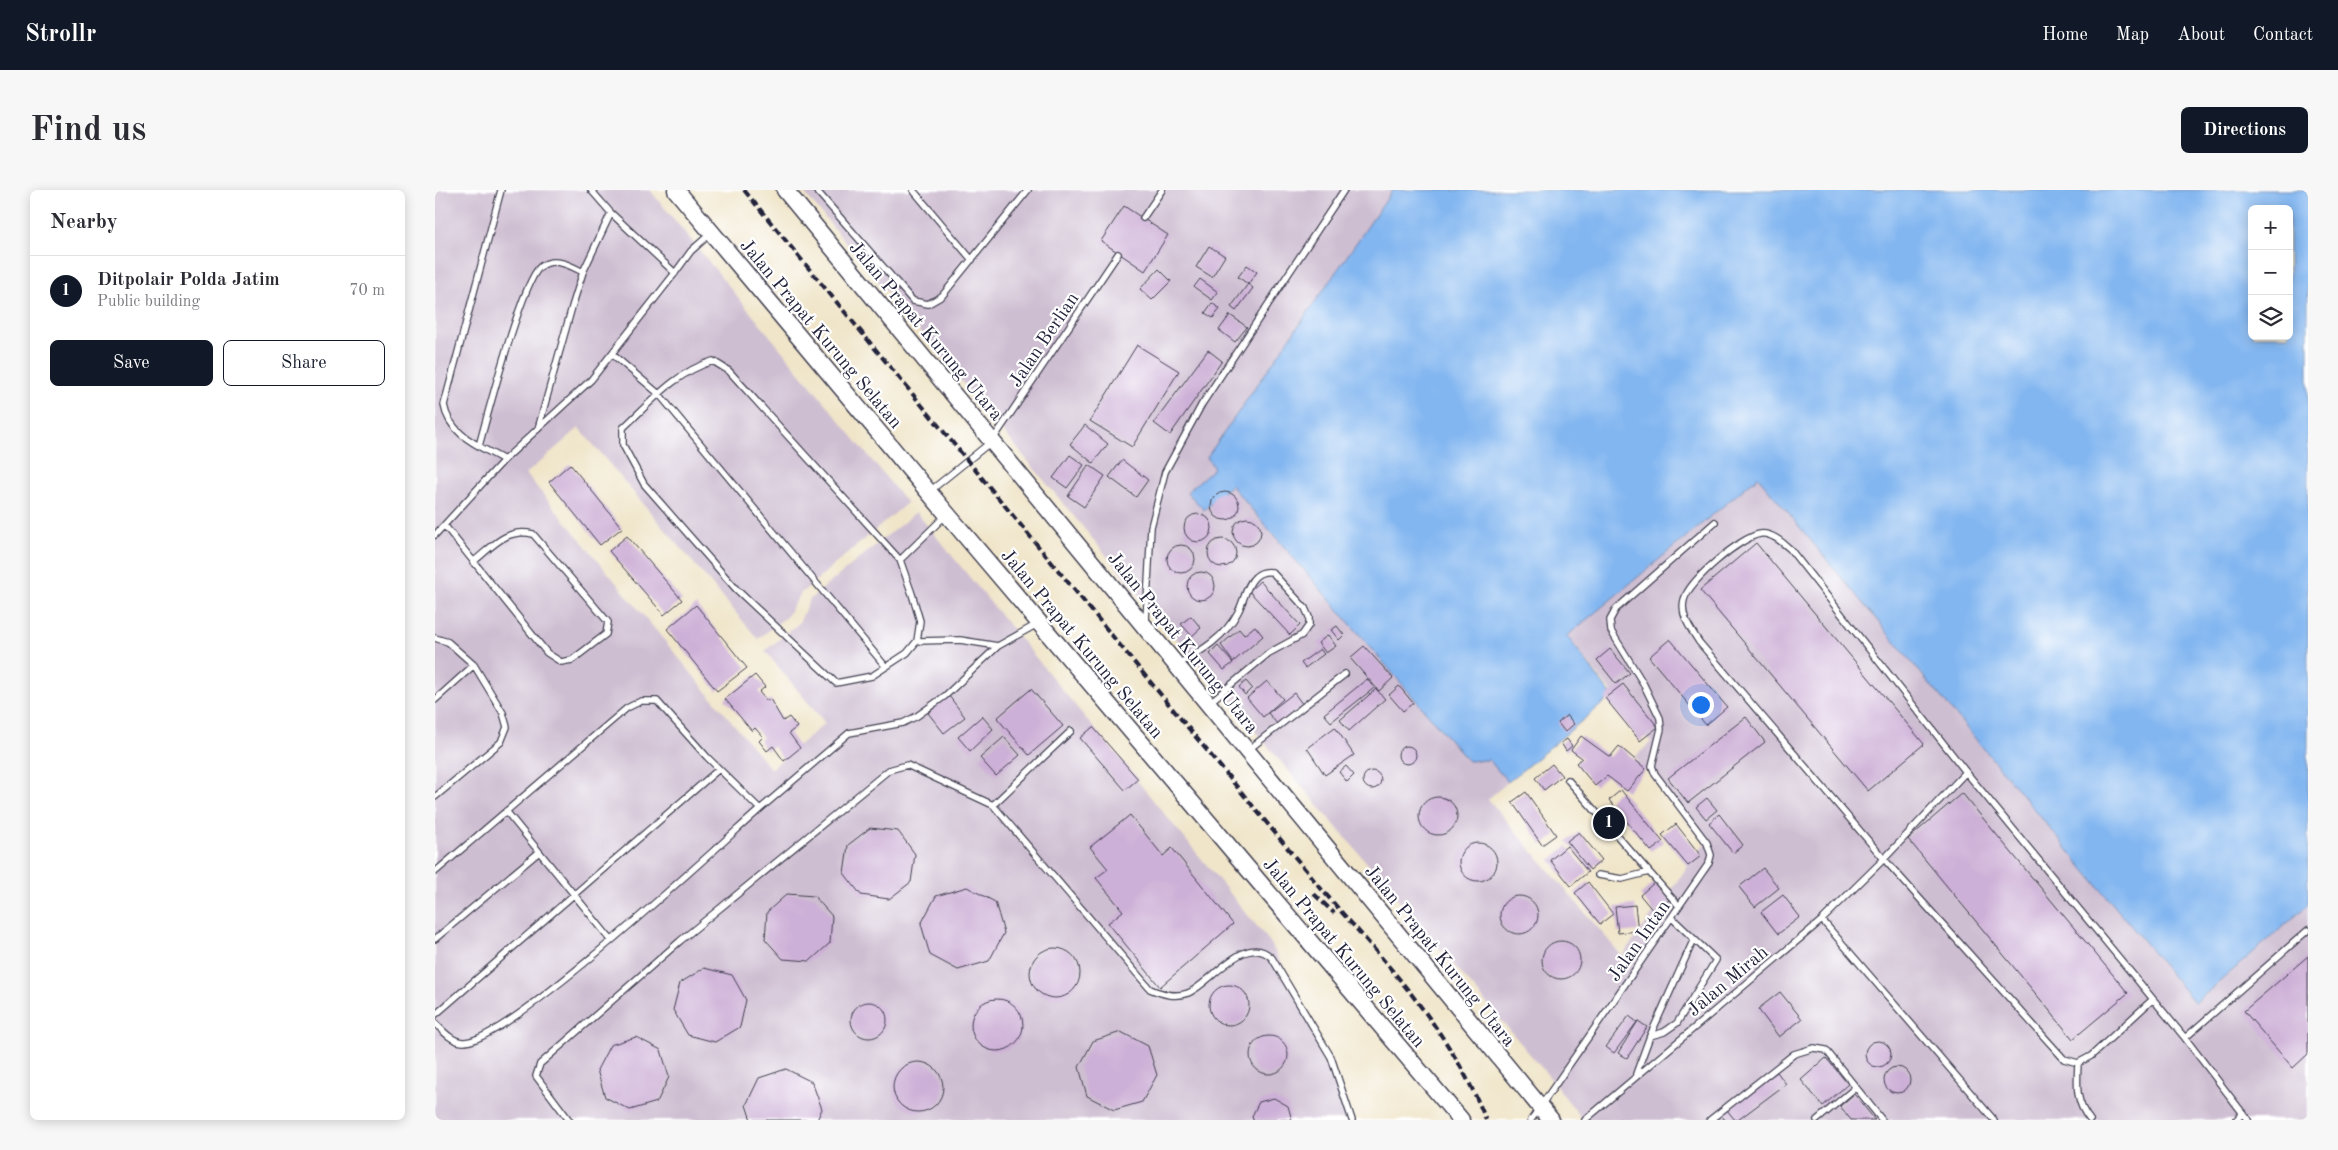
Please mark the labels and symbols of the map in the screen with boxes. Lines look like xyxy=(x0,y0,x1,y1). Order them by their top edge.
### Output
street label: Jalan Prapat Kurung Selatan xyxy=(735,236,905,433)
street label: Jalan Prapat Kurung Utara xyxy=(845,238,1006,425)
street label: Jalan Berlian xyxy=(1007,290,1084,391)
street label: Jalan Prapat Kurung Selatan xyxy=(996,546,1166,743)
street label: Jalan Prapat Kurung Utara xyxy=(1103,549,1261,738)
your location xyxy=(1688,692,1714,718)
pin: 1 xyxy=(1593,804,1625,842)
street label: Jalan Prapat Kurung Selatan xyxy=(1258,855,1428,1052)
street label: Jalan Prapat Kurung Utara xyxy=(1360,862,1518,1051)
street label: Jalan Intan xyxy=(1605,898,1675,985)
street label: Jalan Mirah xyxy=(1685,943,1772,1021)

